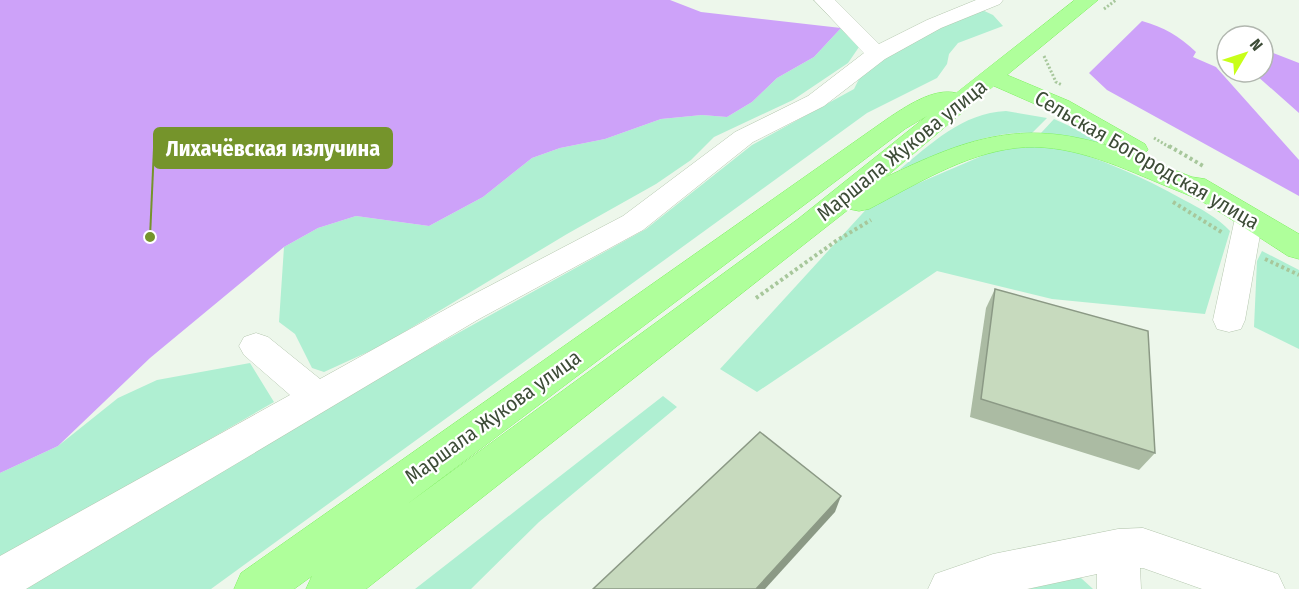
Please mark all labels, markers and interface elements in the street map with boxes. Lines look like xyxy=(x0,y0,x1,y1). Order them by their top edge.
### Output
north arrow xyxy=(1215,24,1275,84)
text: N xyxy=(1246,35,1267,55)
street label: Маршала Жукова улица xyxy=(812,73,992,227)
street label: Сельская Богородская улица xyxy=(1030,85,1264,235)
callout: Лихачёвская излучина xyxy=(154,128,392,168)
text: Лихачёвская излучина xyxy=(166,135,380,162)
street label: Маршала Жукова улица xyxy=(400,344,586,490)

